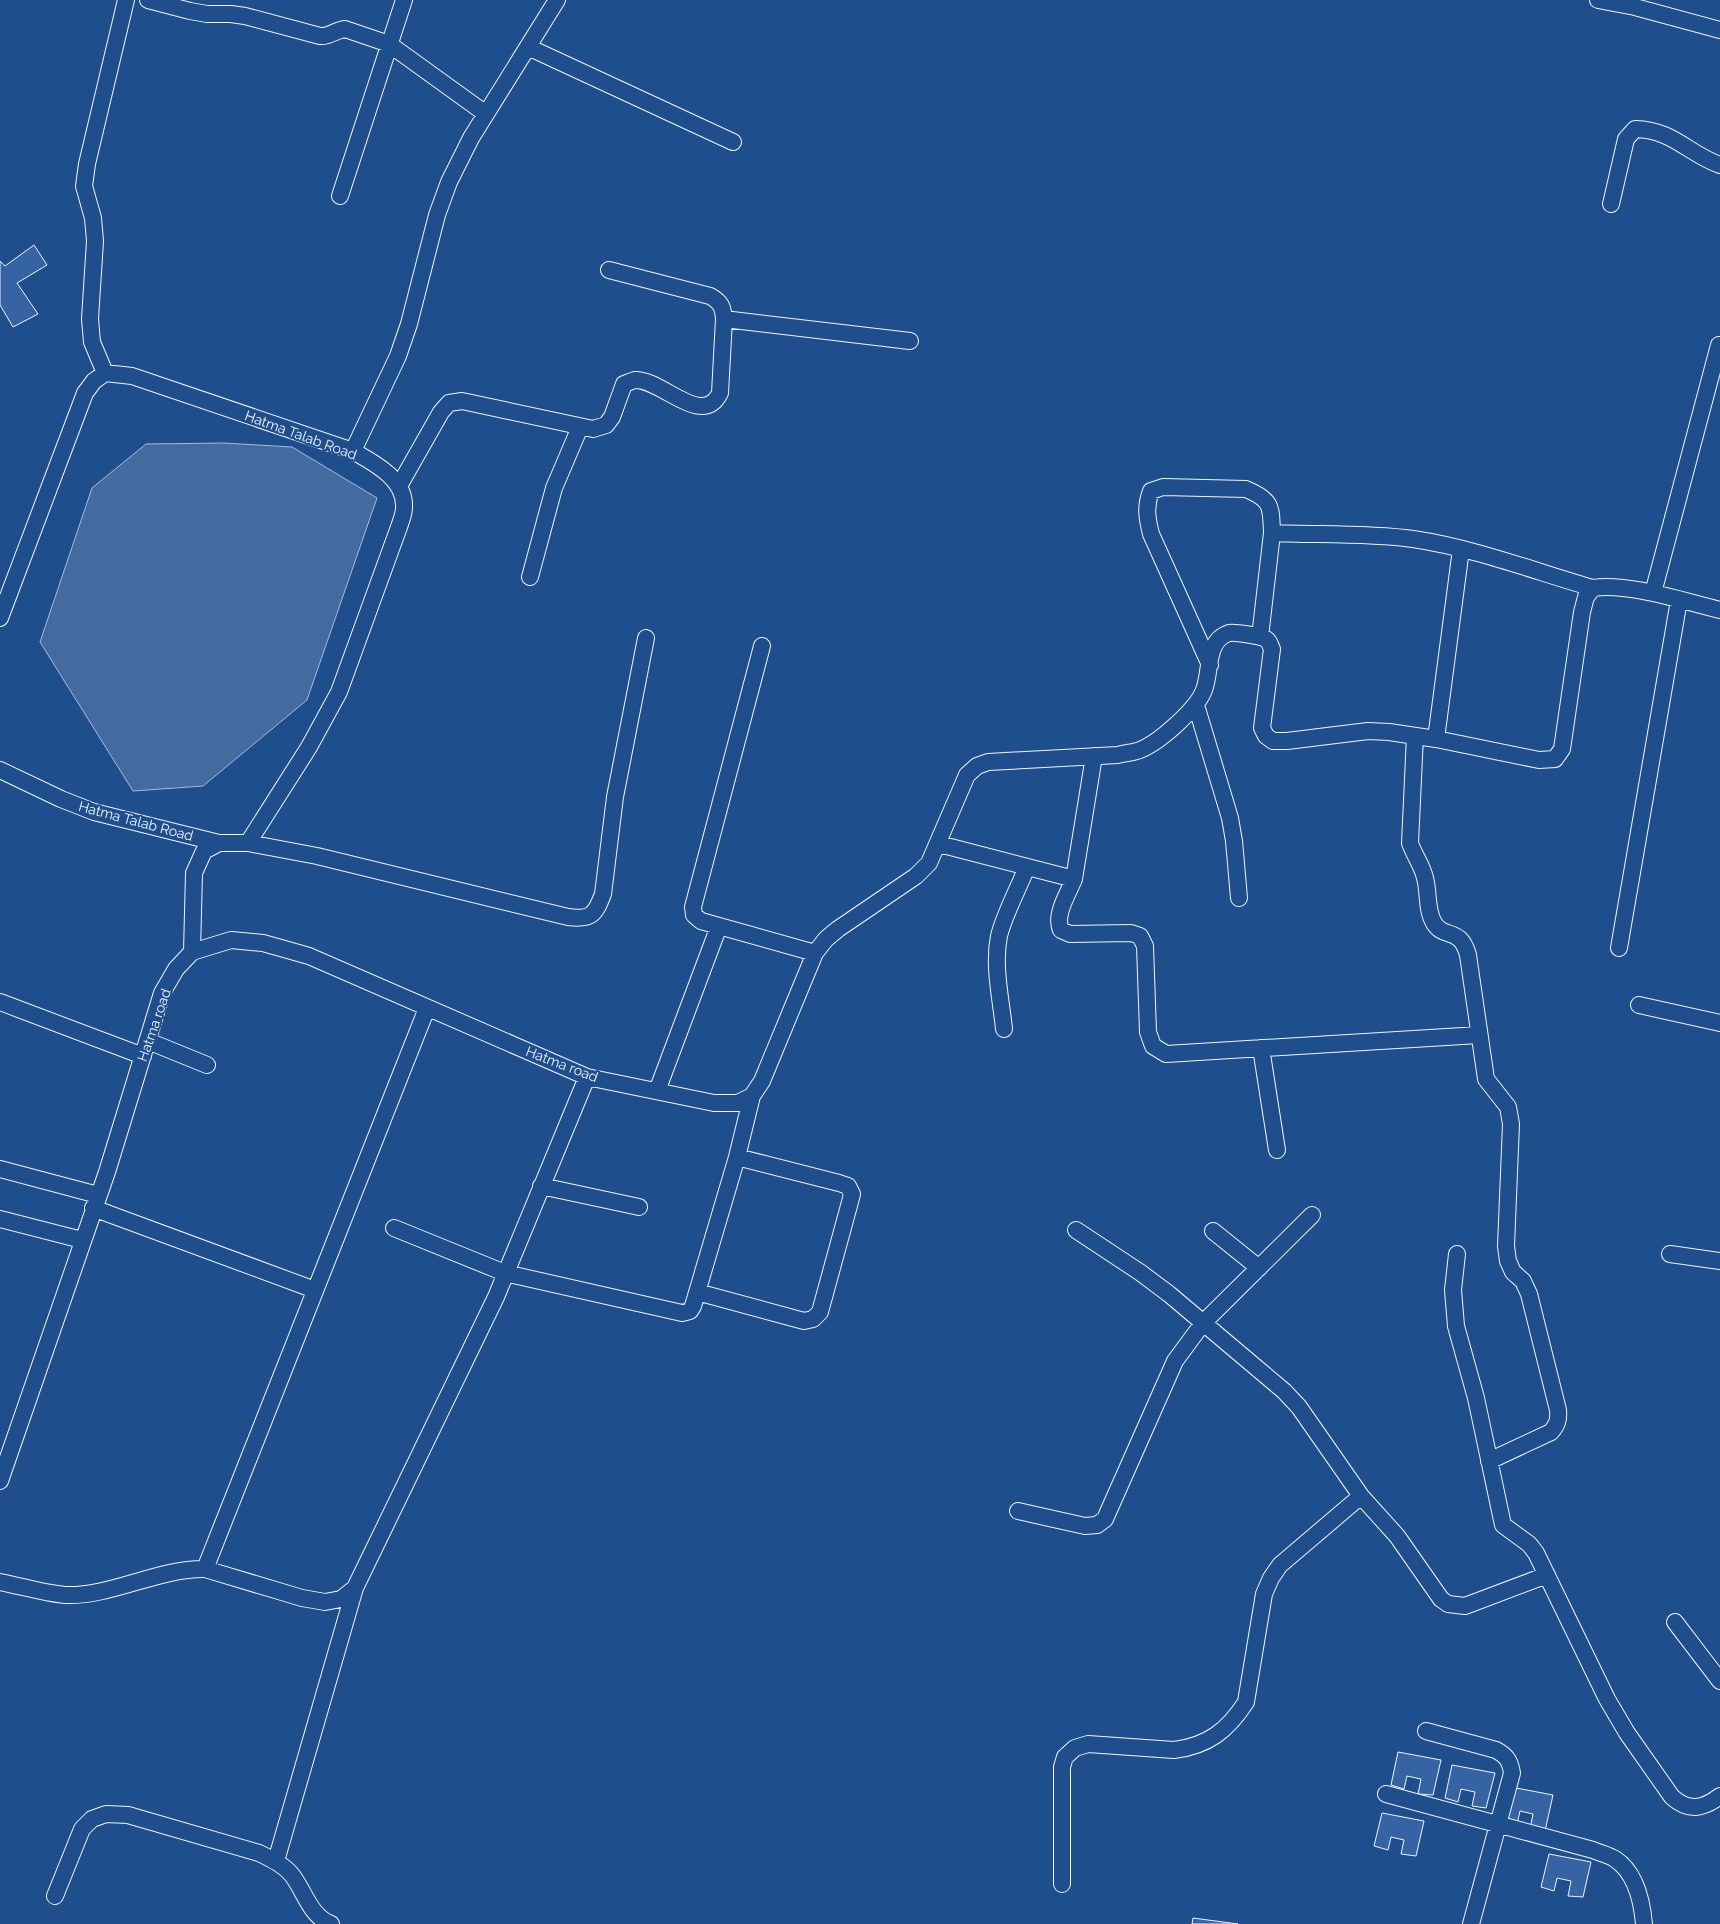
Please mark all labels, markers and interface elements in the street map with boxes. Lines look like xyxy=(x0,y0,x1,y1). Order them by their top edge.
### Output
street label: Hatma Talab Road xyxy=(243,407,359,463)
street label: Hatma Talab Road xyxy=(77,798,195,844)
street label: Hatma road xyxy=(134,986,174,1064)
street label: Hatma road xyxy=(524,1043,600,1085)

